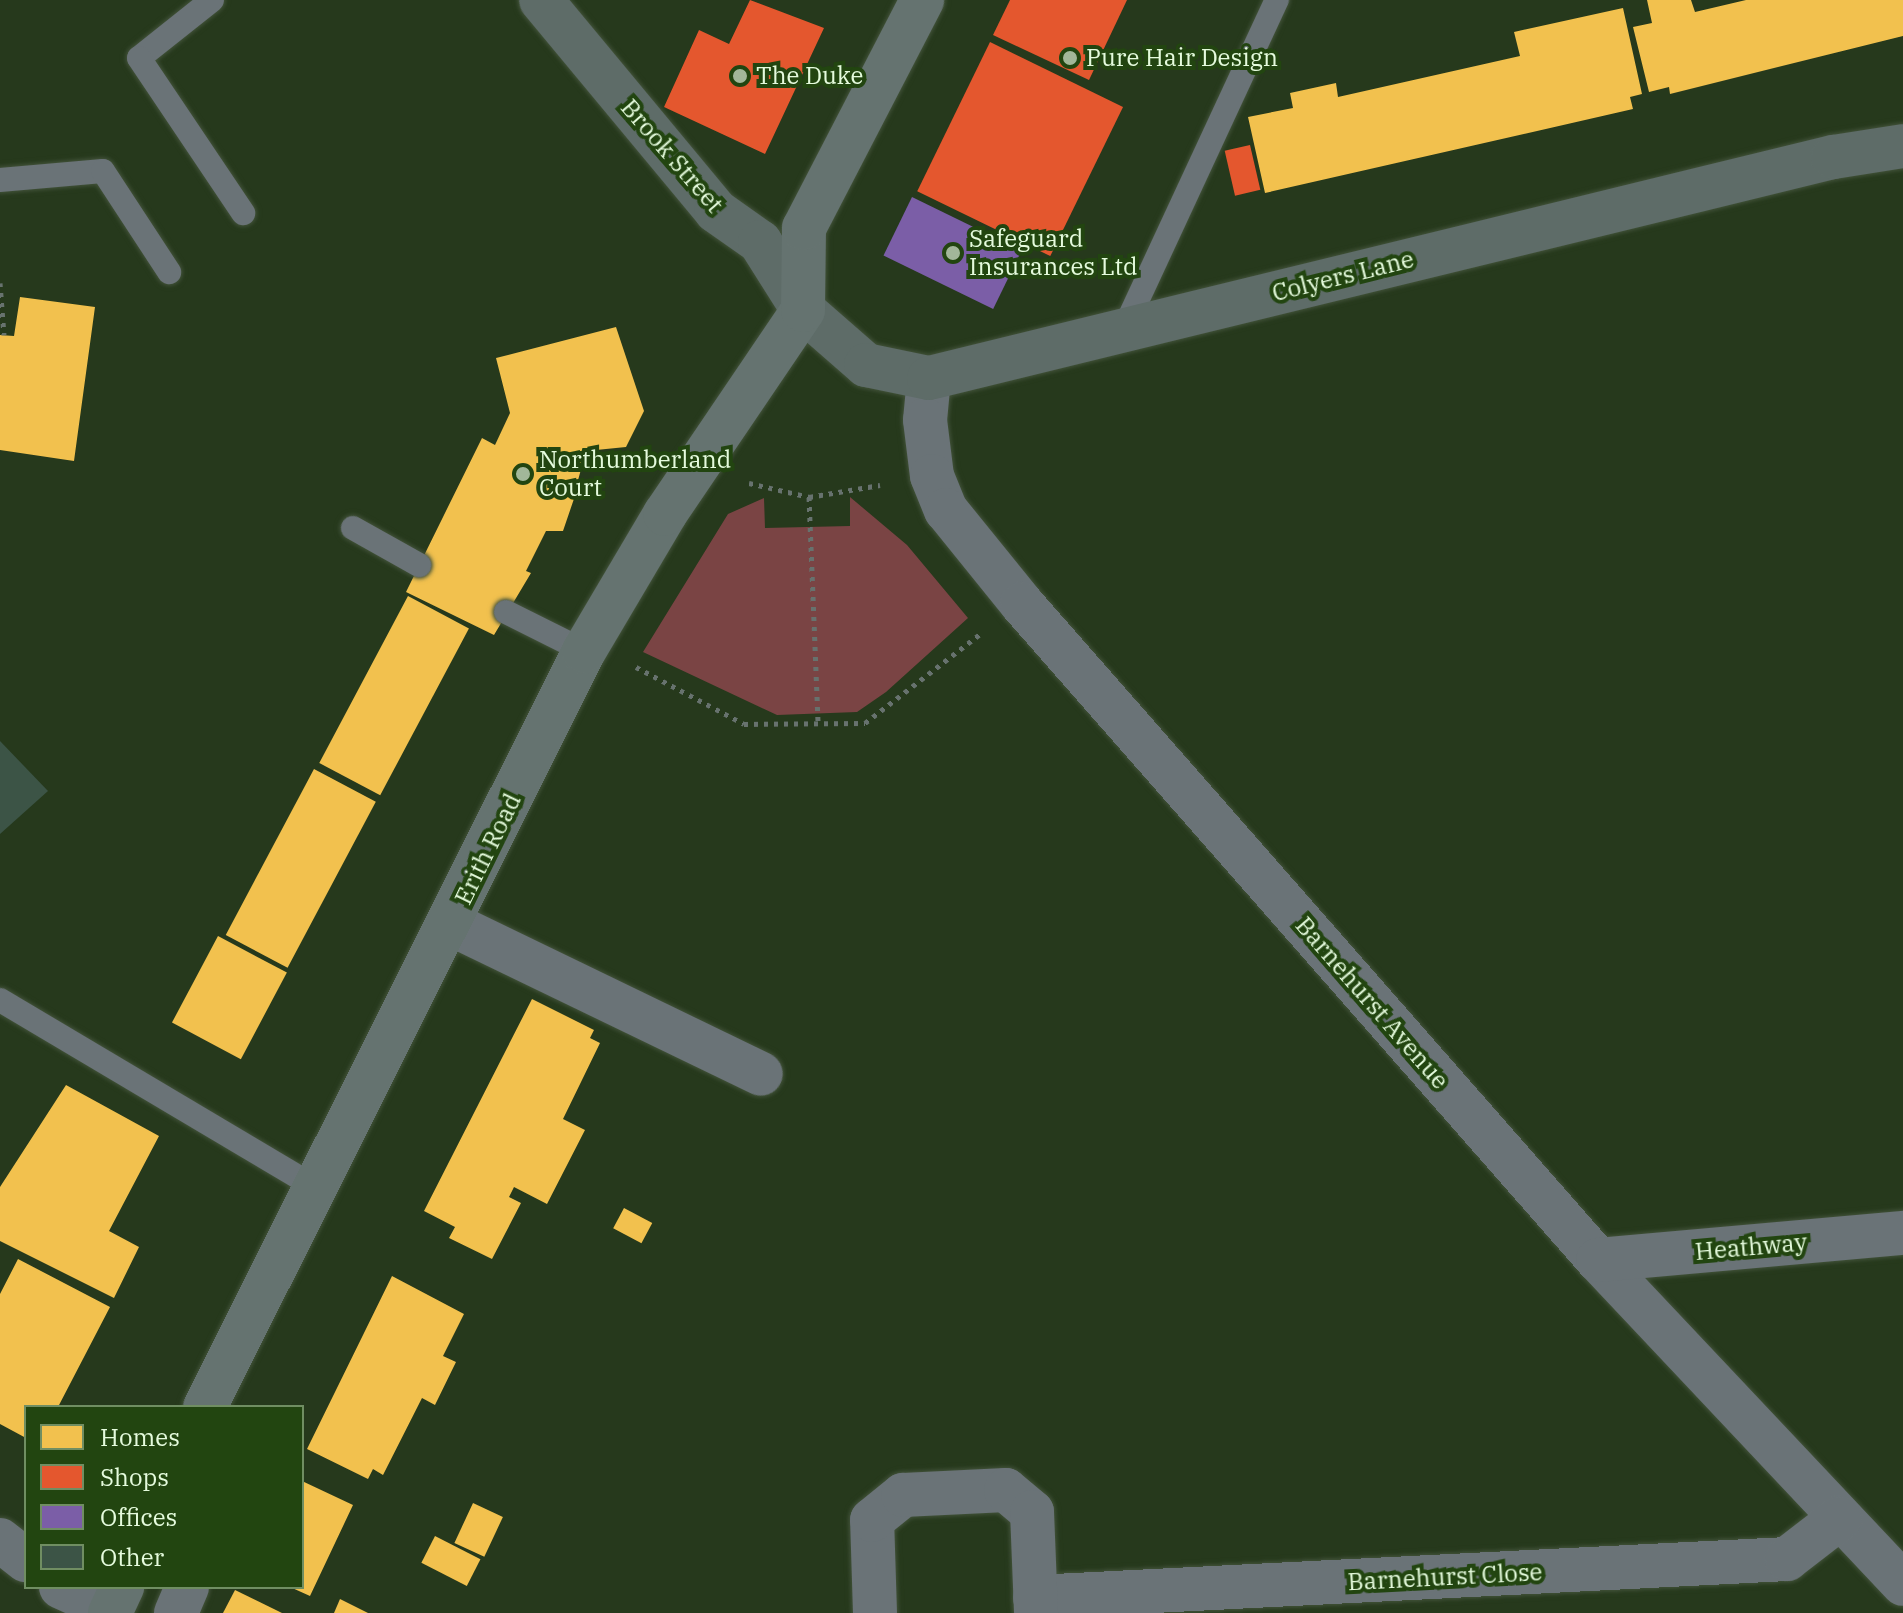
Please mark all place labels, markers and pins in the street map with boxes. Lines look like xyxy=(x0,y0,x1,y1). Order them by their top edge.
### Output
place label: Pure Hair Design xyxy=(1086,44,1278,72)
marker: Pure Hair Design xyxy=(1061,49,1079,67)
place label: The Duke xyxy=(756,62,863,90)
marker: The Duke xyxy=(731,67,749,85)
place label: Safeguard Insurances Ltd xyxy=(969,225,1138,281)
marker: Safeguard Insurances Ltd xyxy=(944,244,962,262)
place label: Northumberland Court xyxy=(539,446,731,502)
marker: Northumberland Court xyxy=(514,465,532,483)

